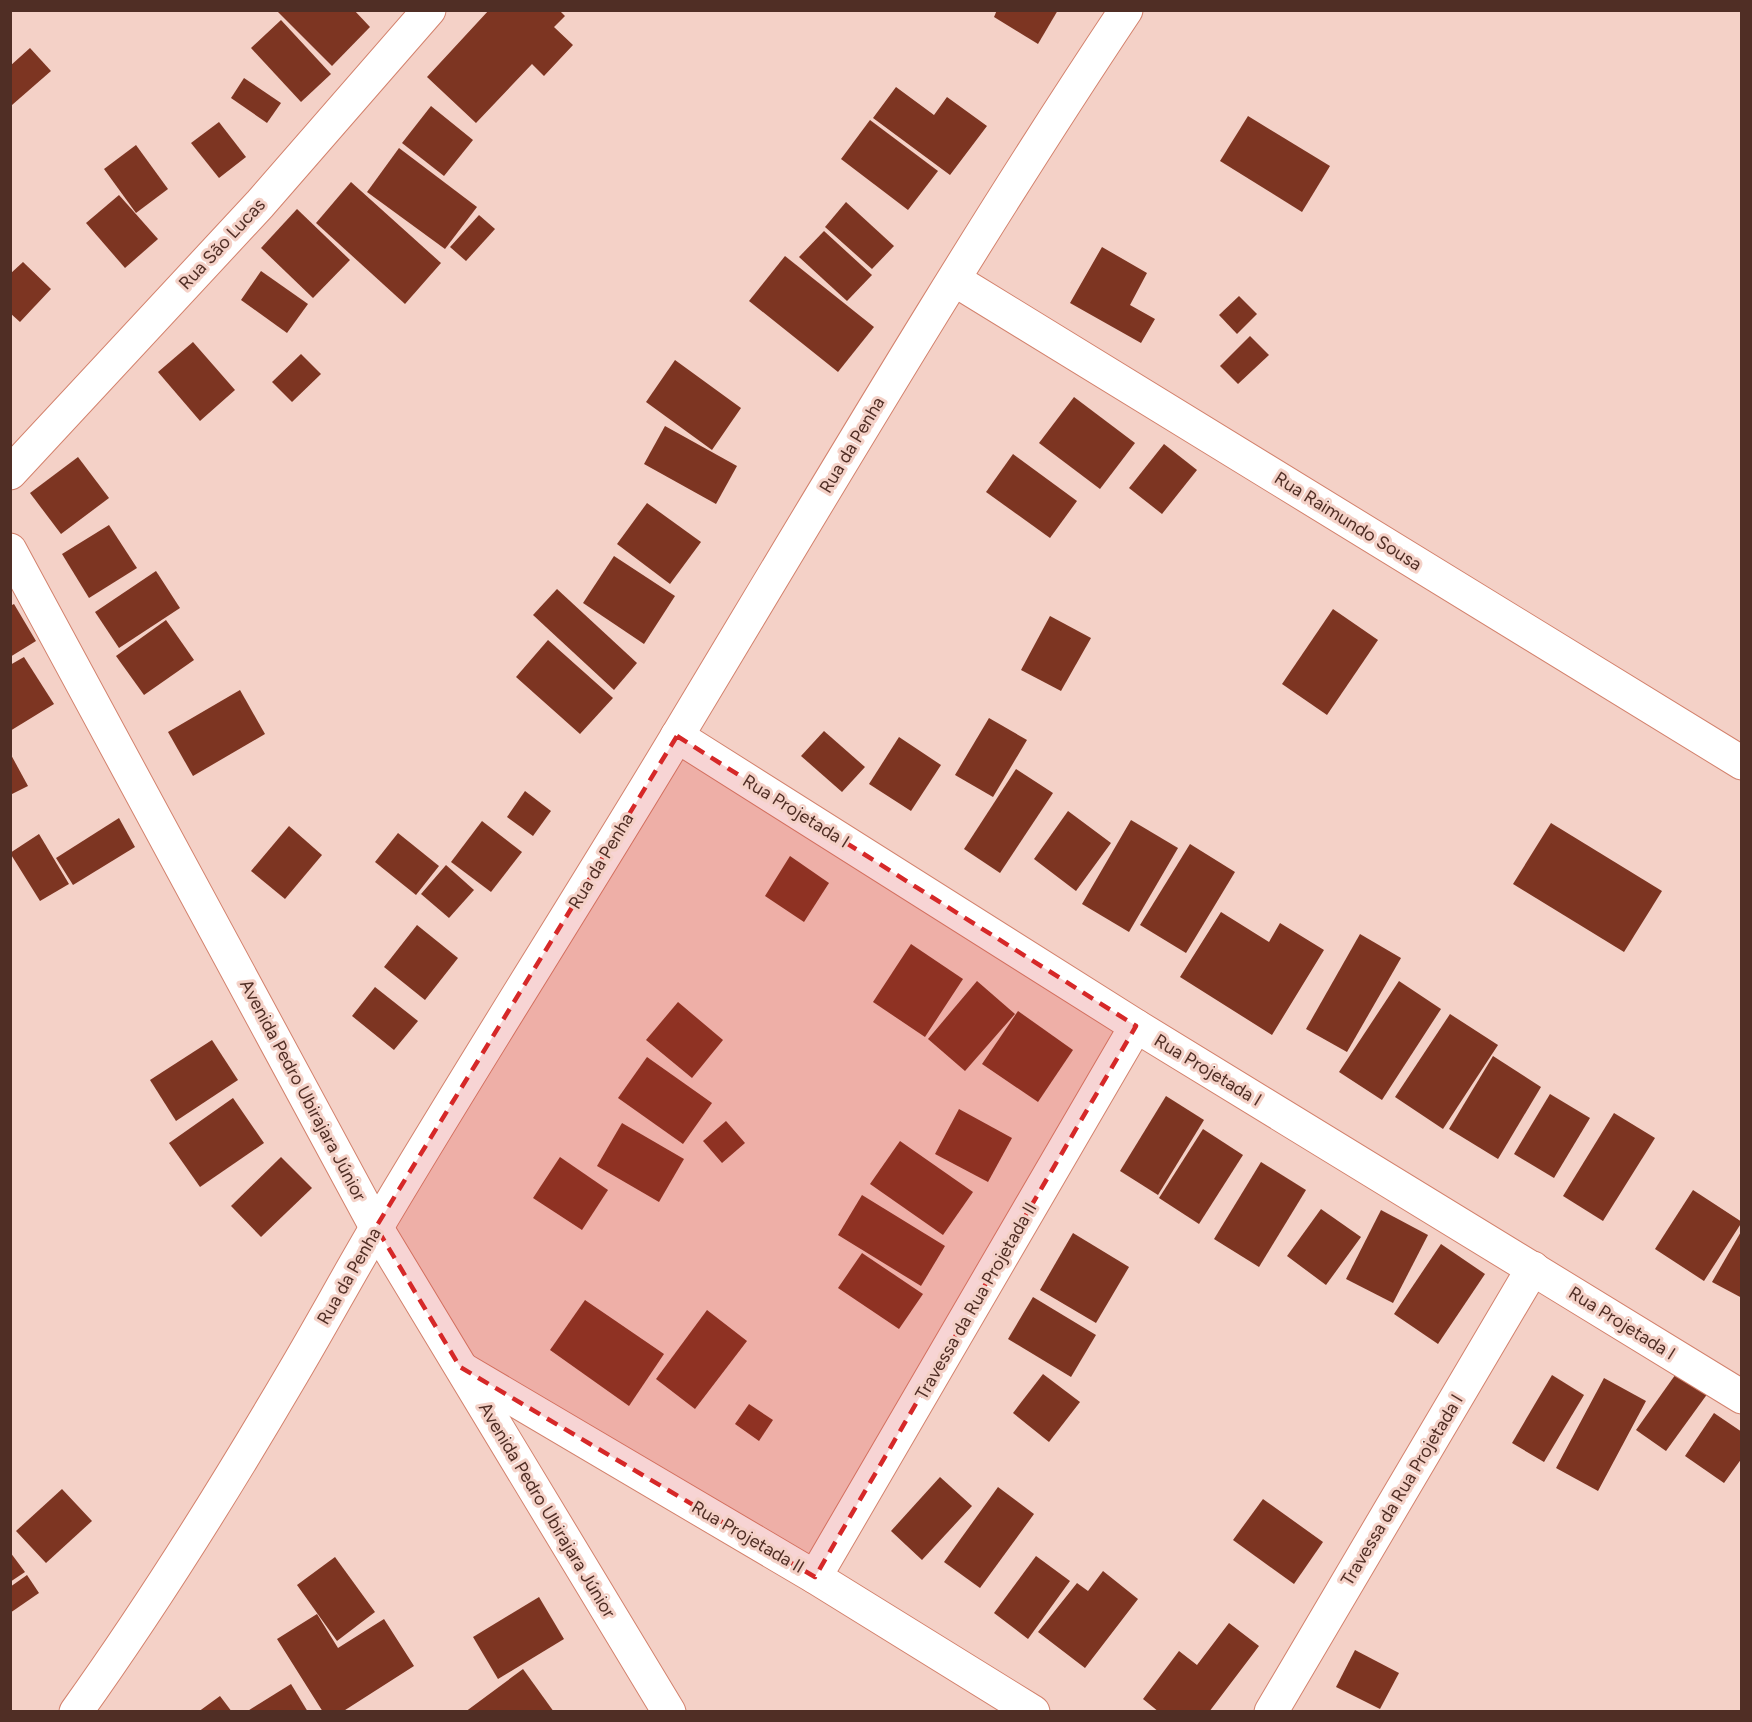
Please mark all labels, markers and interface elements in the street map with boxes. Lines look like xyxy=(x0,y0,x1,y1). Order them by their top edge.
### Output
street label: Rua São Lucas xyxy=(174,194,270,294)
street label: Rua da Penha xyxy=(815,393,889,497)
street label: Rua Raimundo Sousa xyxy=(1270,467,1426,575)
street label: Rua Projetada I xyxy=(739,769,853,853)
street label: Rua da Penha xyxy=(564,809,638,913)
street label: Avenida Pedro Ubirajara Júnior xyxy=(235,976,371,1204)
street label: Rua Projetada I xyxy=(1150,1029,1266,1111)
street label: Travessa da Rua Projetada II xyxy=(910,1198,1042,1404)
street label: Rua da Penha xyxy=(312,1224,386,1328)
street label: Rua Projetada I xyxy=(1565,1281,1679,1365)
street label: Travessa da Rua Projetada I xyxy=(1336,1390,1468,1590)
street label: Avenida Pedro Ubirajara Júnior xyxy=(474,1398,620,1622)
street label: Rua Projetada II xyxy=(688,1496,808,1578)

